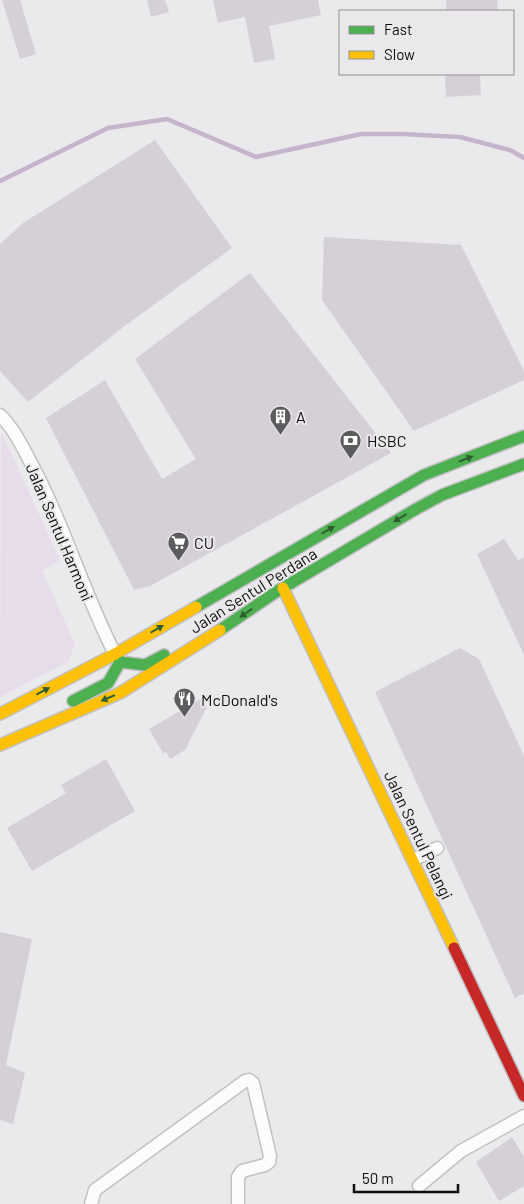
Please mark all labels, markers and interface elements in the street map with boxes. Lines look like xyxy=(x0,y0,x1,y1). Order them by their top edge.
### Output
legend xyxy=(339,10,514,75)
text: Fast xyxy=(384,20,412,38)
text: Slow xyxy=(384,45,415,63)
building icon: A xyxy=(268,404,292,435)
place label: A xyxy=(296,407,306,426)
bank icon: HSBC xyxy=(339,428,363,459)
place label: HSBC xyxy=(367,431,407,450)
one-way arrow xyxy=(459,454,473,462)
street label: Jalan Sentul Harmoni xyxy=(22,460,98,604)
one-way arrow xyxy=(393,514,406,523)
one-way arrow xyxy=(321,525,334,534)
supermarket icon: CU xyxy=(166,530,190,561)
place label: CU xyxy=(194,533,214,552)
street label: Jalan Sentul Perdana xyxy=(186,543,320,637)
one-way arrow xyxy=(240,608,253,618)
one-way arrow xyxy=(149,625,164,633)
one-way arrow xyxy=(36,687,50,695)
restaurant icon: McDonald's xyxy=(173,687,197,718)
place label: McDonald's xyxy=(201,690,278,709)
one-way arrow xyxy=(101,695,115,703)
street label: Jalan Sentul Pelangi xyxy=(381,768,457,902)
scale bar xyxy=(354,1162,458,1194)
text: 50 m xyxy=(362,1169,394,1187)

